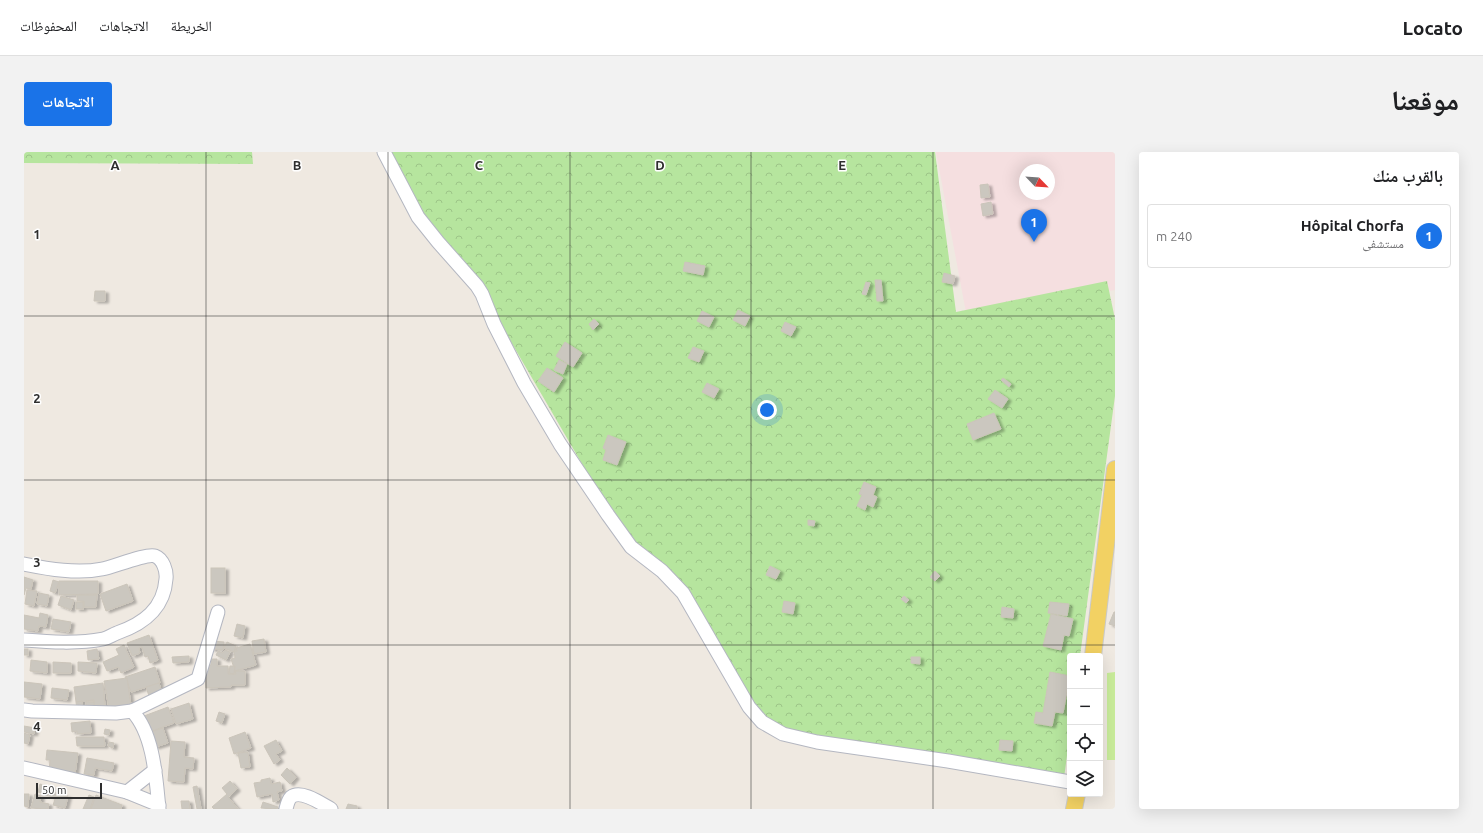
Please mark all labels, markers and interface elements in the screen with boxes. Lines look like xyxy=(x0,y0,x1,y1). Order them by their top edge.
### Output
text: Locato xyxy=(1403,17,1463,39)
text: المحفوظات xyxy=(20,18,77,34)
text: الاتجاهات xyxy=(99,18,149,34)
text: الخريطة xyxy=(171,18,212,34)
button: الاتجاهات xyxy=(24,82,112,126)
text: موقعنا xyxy=(1391,84,1459,115)
text: A xyxy=(110,158,120,172)
text: B xyxy=(293,158,302,172)
text: C xyxy=(475,158,484,172)
text: D xyxy=(655,158,665,172)
text: E xyxy=(838,158,846,172)
north arrow xyxy=(1019,164,1055,200)
text: بالقرب منك xyxy=(1373,166,1443,185)
pin: 1 xyxy=(1021,209,1047,242)
text: Hôpital Chorfa xyxy=(1301,217,1404,234)
text: 1 xyxy=(33,227,41,241)
text: 240 m xyxy=(1156,229,1192,243)
text: 1 xyxy=(1425,229,1433,243)
text: مستشفى xyxy=(1362,236,1404,250)
text: 2 xyxy=(33,391,41,405)
your location xyxy=(757,400,777,420)
text: 3 xyxy=(33,555,41,569)
map controls xyxy=(1067,653,1103,797)
button: + xyxy=(1067,653,1103,689)
button: − xyxy=(1067,689,1103,725)
text: 4 xyxy=(33,719,41,733)
button: locate xyxy=(1067,725,1103,761)
button: layers xyxy=(1067,761,1103,797)
scale bar xyxy=(36,781,102,800)
text: 50 m xyxy=(42,784,66,796)

